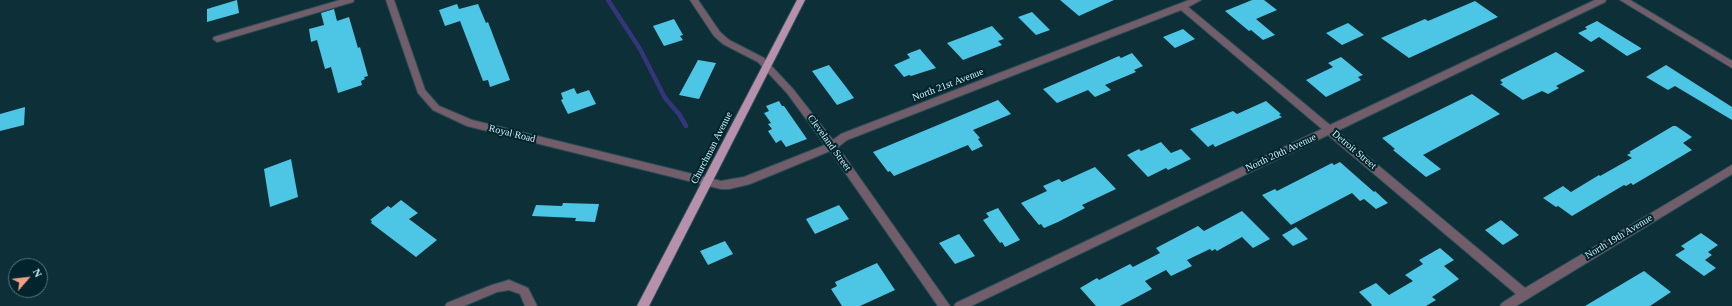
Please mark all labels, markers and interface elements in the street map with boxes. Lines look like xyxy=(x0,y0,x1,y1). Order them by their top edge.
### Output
street label: North 21st Avenue xyxy=(911,66,985,104)
street label: Churchman Avenue xyxy=(689,110,735,186)
street label: Cleveland Street xyxy=(805,113,853,173)
street label: Royal Road xyxy=(488,122,536,146)
street label: Detroit Street xyxy=(1329,128,1379,172)
street label: North 20th Avenue xyxy=(1244,131,1318,175)
street label: North 19th Avenue xyxy=(1583,212,1655,262)
north arrow xyxy=(8,258,48,298)
text: N xyxy=(31,267,45,279)

